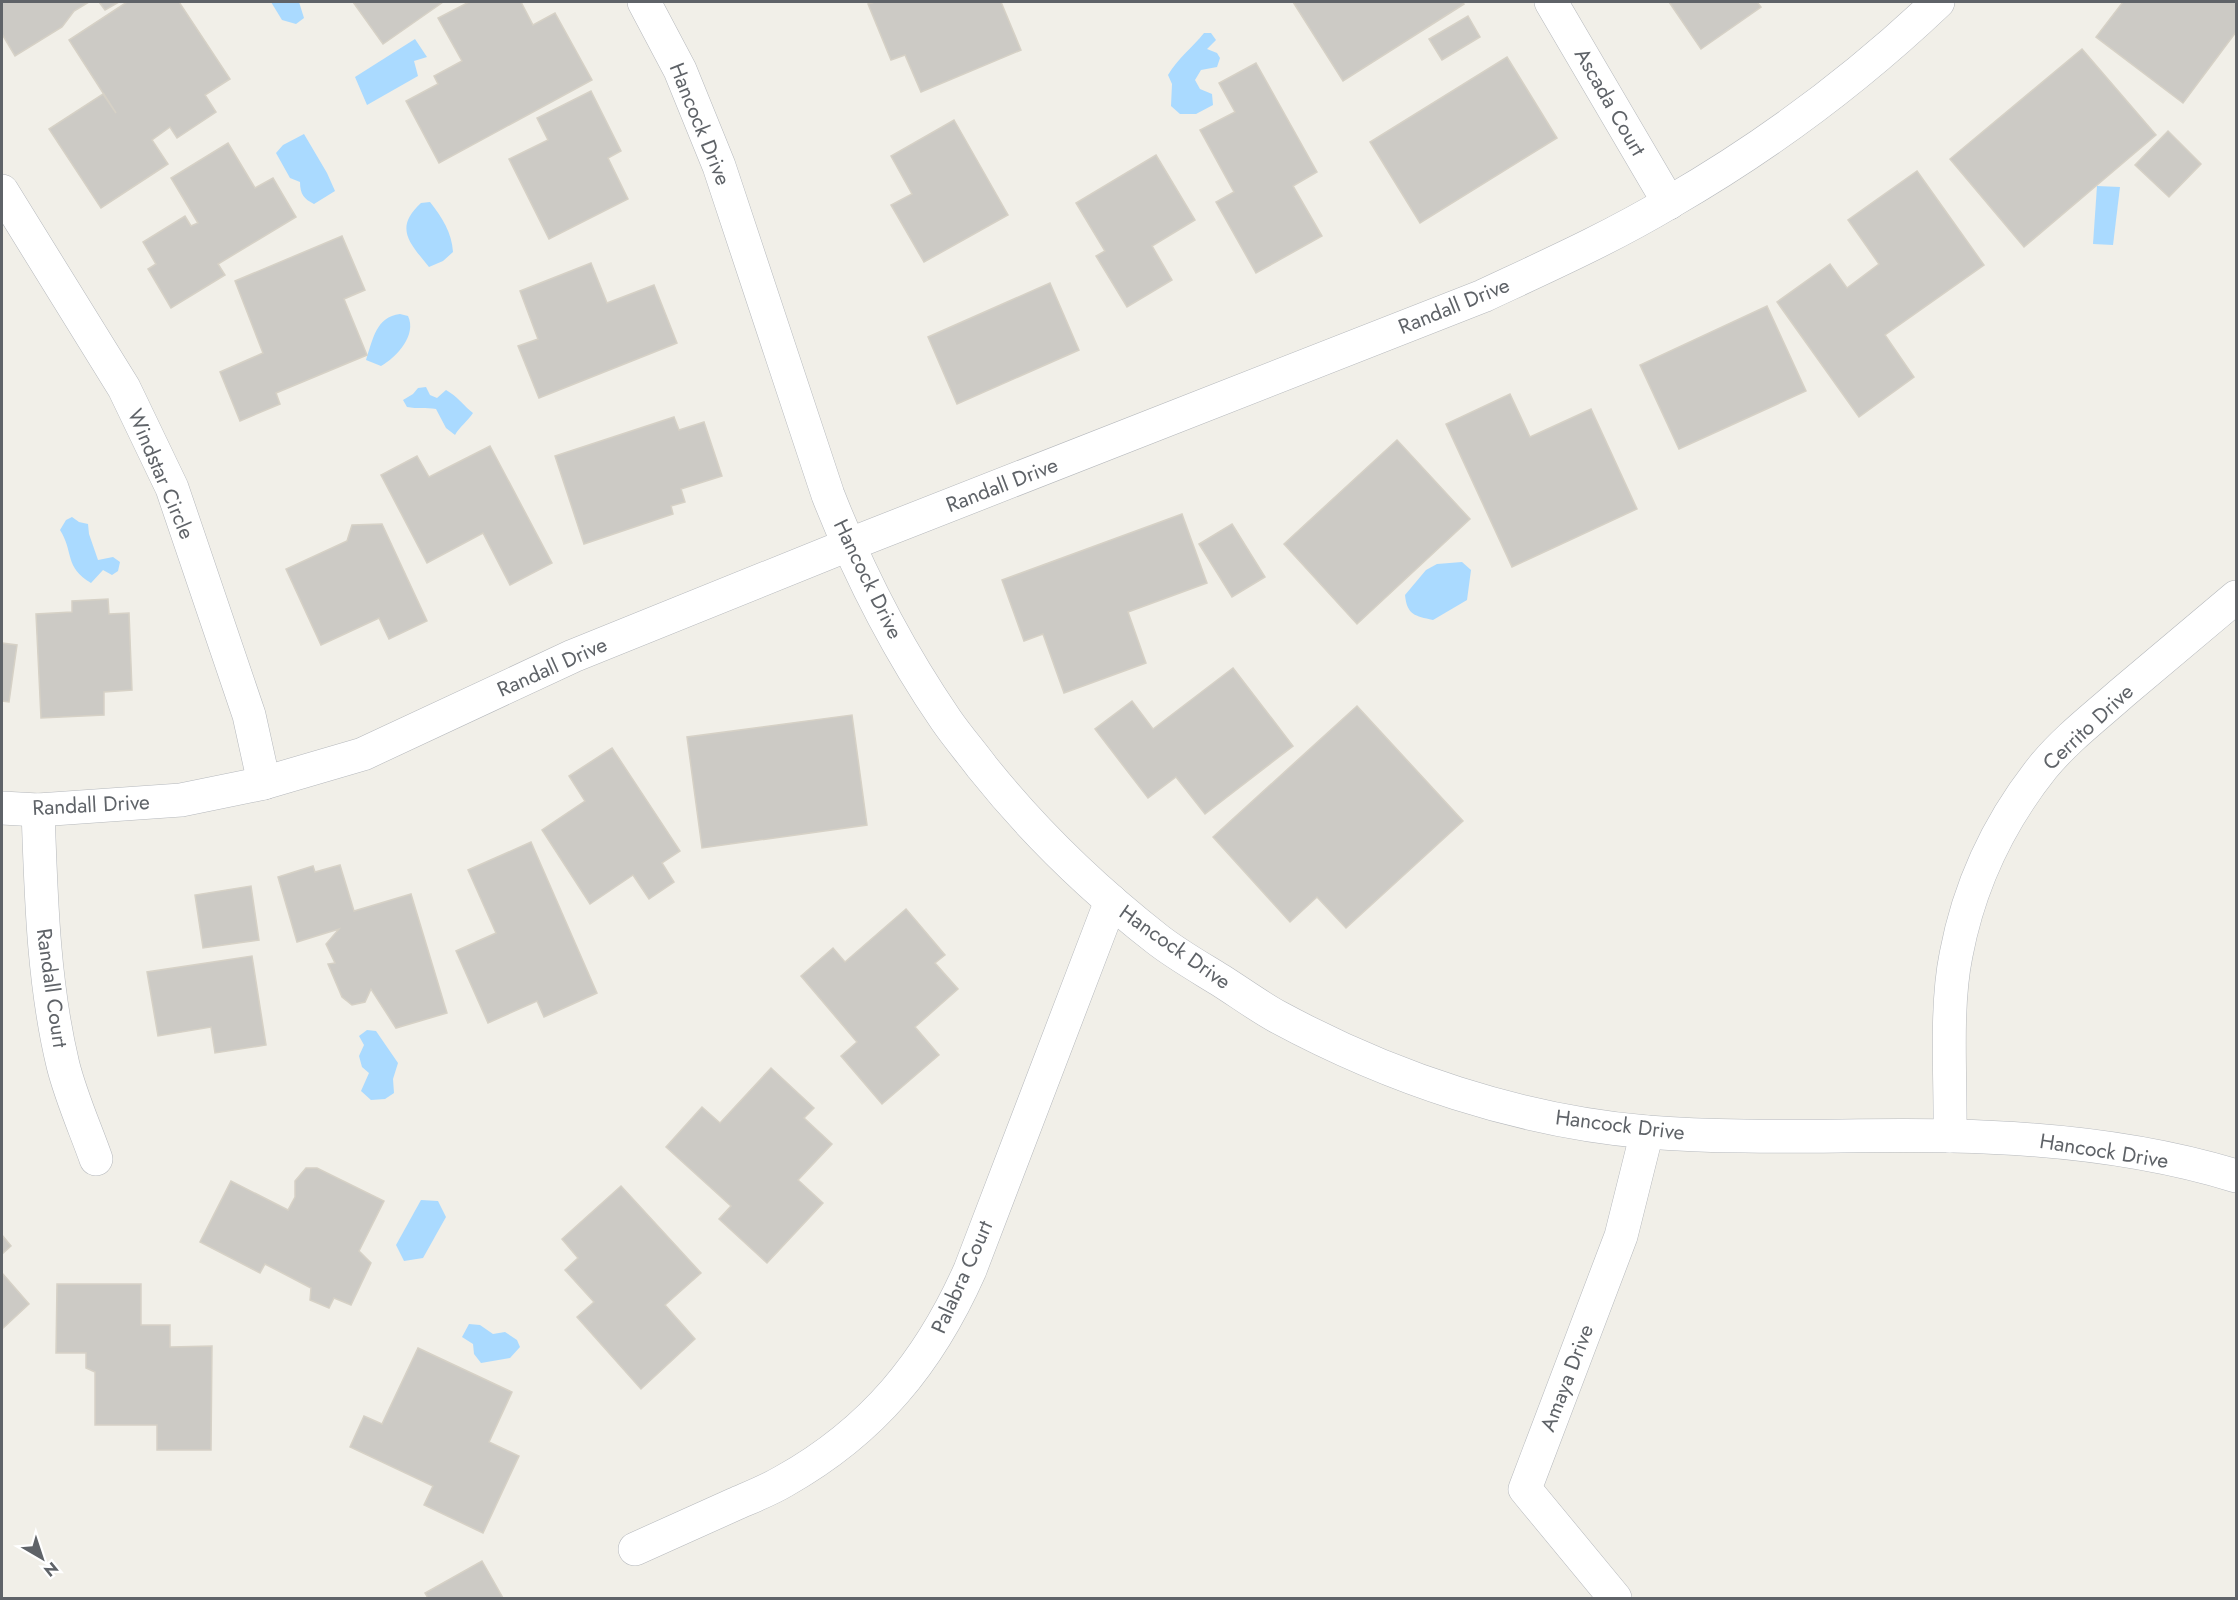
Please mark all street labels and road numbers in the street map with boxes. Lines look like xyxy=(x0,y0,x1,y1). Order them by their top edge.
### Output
street label: Ascada Court xyxy=(1567,43,1653,161)
street label: Hancock Drive xyxy=(662,58,738,190)
street label: Randall Drive xyxy=(1394,270,1514,342)
street label: Windstar Circle xyxy=(120,404,202,544)
street label: Randall Drive xyxy=(942,450,1062,520)
street label: Hancock Drive xyxy=(826,514,910,644)
street label: Randall Drive xyxy=(492,629,612,705)
street label: Cerrito Drive xyxy=(2036,677,2140,777)
street label: Randall Drive xyxy=(31,787,151,823)
street label: Hancock Drive xyxy=(1113,897,1237,997)
street label: Randall Court xyxy=(29,926,75,1050)
street label: Hancock Drive xyxy=(1554,1102,1686,1148)
street label: Hancock Drive xyxy=(2038,1126,2171,1176)
street label: Palabra Court xyxy=(924,1216,1000,1338)
street label: Amaya Drive xyxy=(1533,1320,1601,1436)

